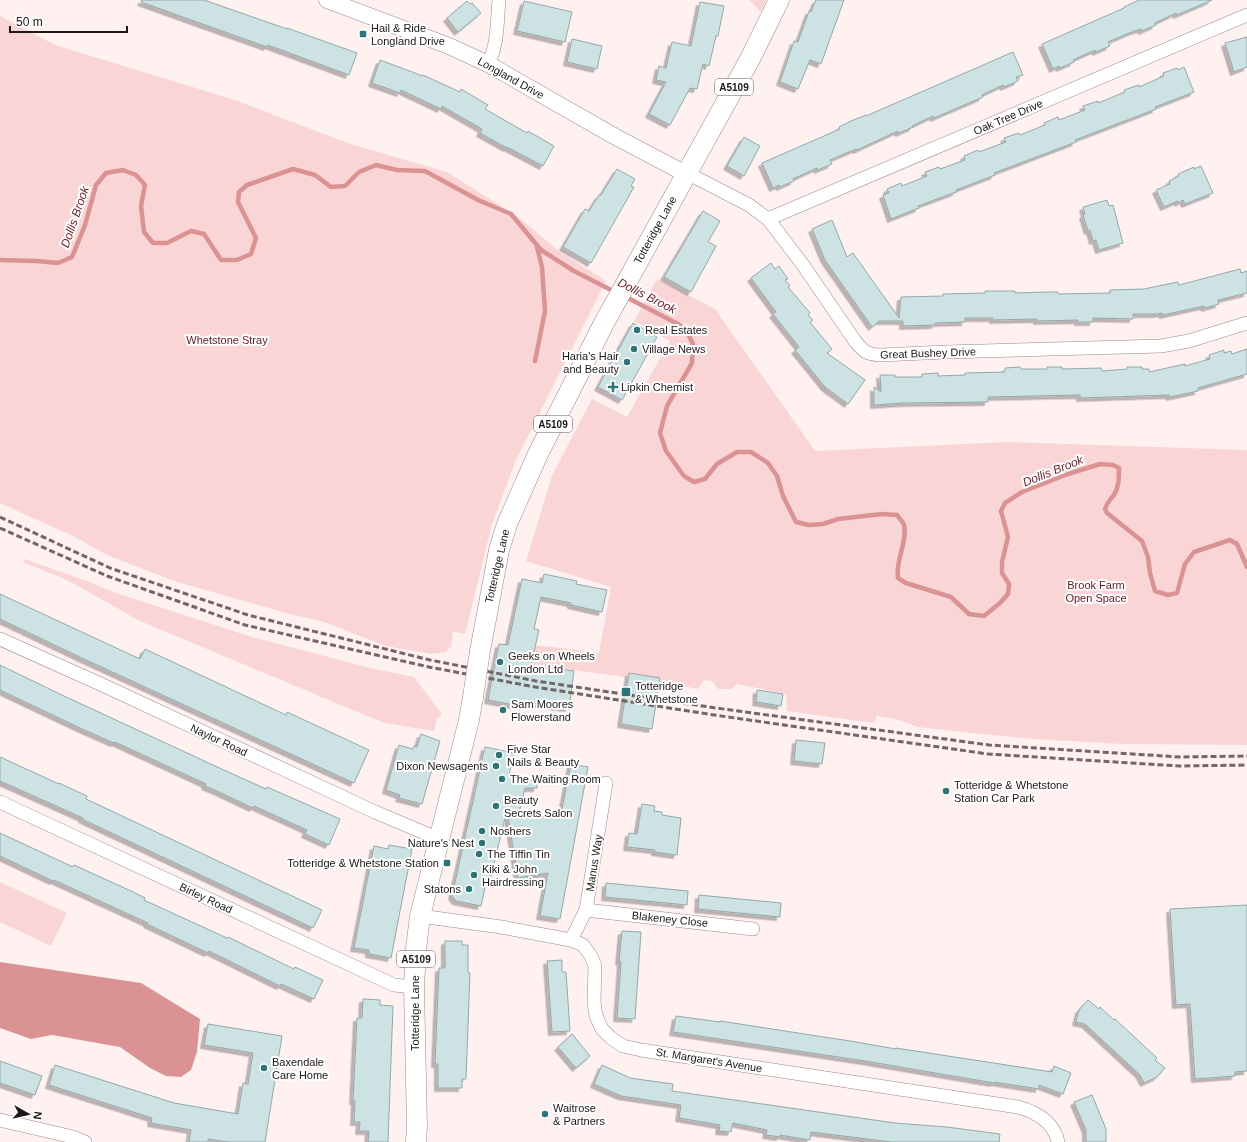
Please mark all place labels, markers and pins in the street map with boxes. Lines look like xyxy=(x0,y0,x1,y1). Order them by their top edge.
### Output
place label: Hail & Ride Longland Drive xyxy=(371,22,445,47)
marker: Hail & Ride Longland Drive xyxy=(358,29,368,39)
place label: Real Estates xyxy=(645,324,708,336)
marker: Real Estates xyxy=(632,325,642,335)
place label: Village News xyxy=(642,343,706,355)
marker: Village News xyxy=(629,344,639,354)
place label: Haria's Hair and Beauty xyxy=(562,350,619,375)
marker: Haria's Hair and Beauty xyxy=(622,357,632,367)
place label: Lipkin Chemist xyxy=(621,381,693,393)
marker: Lipkin Chemist xyxy=(608,382,618,392)
place label: Geeks on Wheels London Ltd xyxy=(508,650,595,675)
marker: Geeks on Wheels London Ltd xyxy=(495,657,505,667)
place label: Totteridge & Whetstone xyxy=(635,680,698,705)
marker: Totteridge & Whetstone xyxy=(620,686,632,698)
place label: Sam Moores Flowerstand xyxy=(511,698,574,723)
marker: Sam Moores Flowerstand xyxy=(498,705,508,715)
place label: Five Star Nails & Beauty xyxy=(507,743,580,768)
marker: Five Star Nails & Beauty xyxy=(494,750,504,760)
place label: Dixon Newsagents xyxy=(396,760,488,772)
marker: Dixon Newsagents xyxy=(491,761,501,771)
place label: The Waiting Room xyxy=(510,773,601,785)
marker: The Waiting Room xyxy=(497,774,507,784)
place label: Totteridge & Whetstone Station Car Park xyxy=(954,779,1068,804)
marker: Totteridge & Whetstone Station Car Park xyxy=(941,786,951,796)
place label: Beauty Secrets Salon xyxy=(504,794,572,819)
marker: Beauty Secrets Salon xyxy=(491,801,501,811)
place label: Noshers xyxy=(490,825,531,837)
marker: Noshers xyxy=(477,826,487,836)
place label: Nature's Nest xyxy=(408,837,474,849)
marker: Nature's Nest xyxy=(477,838,487,848)
place label: The Tiffin Tin xyxy=(487,848,550,860)
marker: The Tiffin Tin xyxy=(474,849,484,859)
place label: Totteridge & Whetstone Station xyxy=(287,857,439,869)
marker: Totteridge & Whetstone Station xyxy=(442,858,452,868)
place label: Kiki & John Hairdressing xyxy=(482,863,544,888)
marker: Kiki & John Hairdressing xyxy=(469,870,479,880)
place label: Statons xyxy=(424,883,461,895)
marker: Statons xyxy=(464,884,474,894)
place label: Baxendale Care Home xyxy=(272,1056,328,1081)
marker: Baxendale Care Home xyxy=(259,1063,269,1073)
place label: Waitrose & Partners xyxy=(553,1102,605,1127)
marker: Waitrose & Partners xyxy=(540,1109,550,1119)

